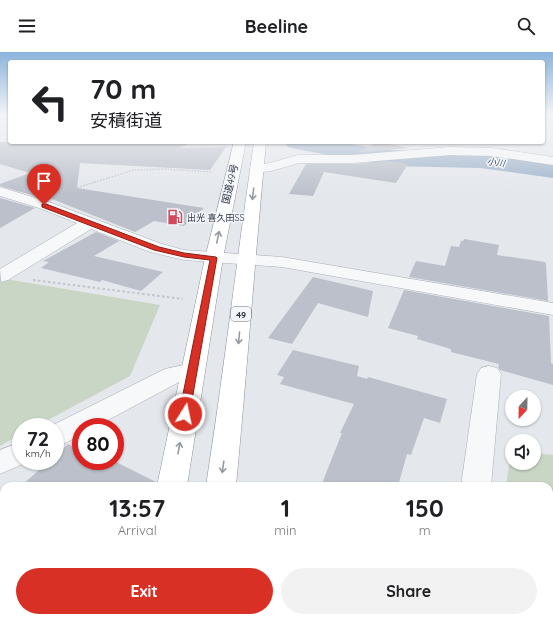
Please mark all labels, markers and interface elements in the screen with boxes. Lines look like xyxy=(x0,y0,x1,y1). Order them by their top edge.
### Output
icon: menu xyxy=(16,15,38,37)
text: Beeline xyxy=(245,15,308,38)
icon: search xyxy=(515,15,537,37)
text: 70 m xyxy=(90,71,156,106)
icon: left xyxy=(24,76,76,128)
text: 安積街道 xyxy=(90,109,162,132)
water label: 小川 xyxy=(486,155,507,169)
street label: 国道49号 xyxy=(219,163,241,205)
pin xyxy=(27,164,61,205)
icon: arrive xyxy=(33,170,55,192)
one-way arrow xyxy=(249,188,257,201)
fuel station icon: 出光 喜久田SS xyxy=(166,208,184,226)
place label: 出光 喜久田SS xyxy=(187,212,245,223)
one-way arrow xyxy=(215,231,223,244)
road number: 49 xyxy=(231,307,251,321)
one-way arrow xyxy=(235,331,242,344)
north arrow xyxy=(505,390,541,426)
map controls xyxy=(505,390,541,470)
position arrow xyxy=(164,393,206,435)
speed limit sign: 80 xyxy=(72,418,124,470)
text: 72 xyxy=(27,426,49,451)
button: sound xyxy=(505,434,541,470)
one-way arrow xyxy=(175,442,183,455)
text: km/h xyxy=(25,447,51,460)
one-way arrow xyxy=(219,460,227,473)
text: 13:57 xyxy=(109,493,165,523)
text: 1 xyxy=(281,493,290,523)
text: 150 xyxy=(406,493,444,523)
text: Arrival xyxy=(118,522,157,538)
text: min xyxy=(274,522,297,538)
text: m xyxy=(419,522,431,538)
button: Exit xyxy=(16,568,273,614)
button: Share xyxy=(281,568,537,614)

